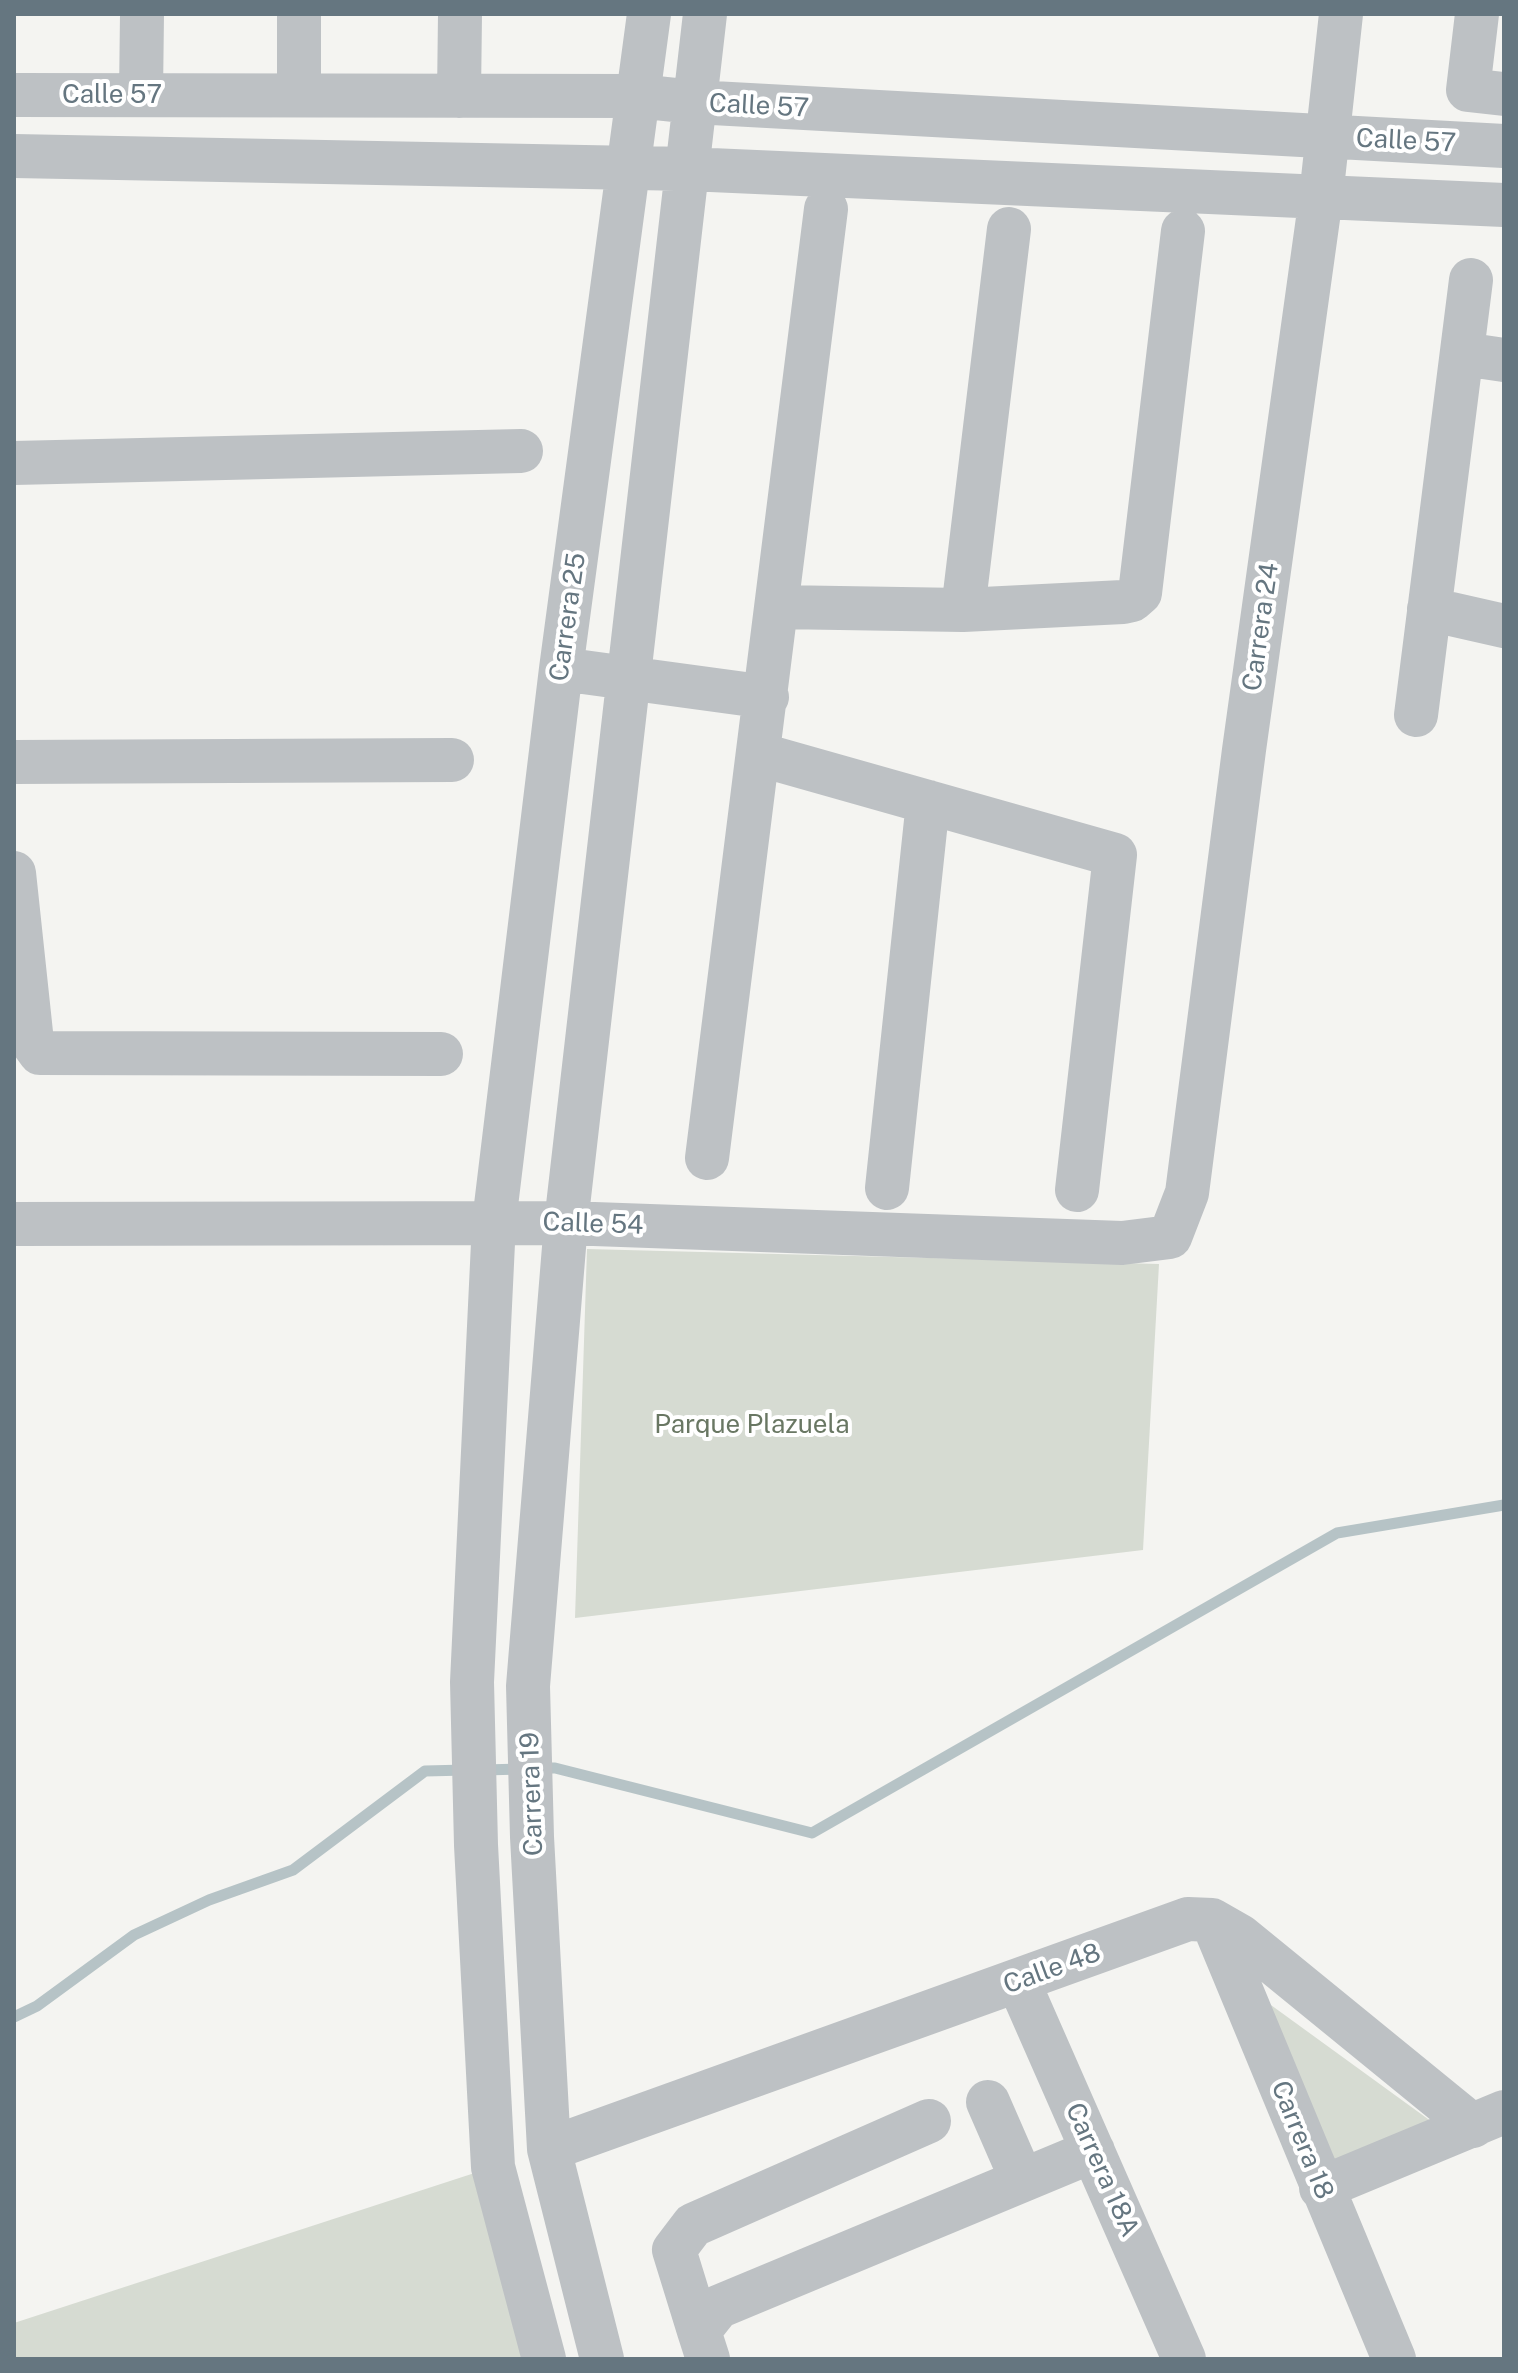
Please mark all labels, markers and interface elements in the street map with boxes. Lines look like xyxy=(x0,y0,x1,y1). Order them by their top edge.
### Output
street label: Calle 57 xyxy=(62,79,162,111)
street label: Calle 57 xyxy=(708,88,810,124)
street label: Calle 57 xyxy=(1355,123,1457,159)
street label: Carrera 25 xyxy=(544,551,592,683)
street label: Carrera 24 xyxy=(1237,561,1285,693)
street label: Calle 54 xyxy=(542,1207,644,1241)
park label: Parque Plazuela xyxy=(654,1409,850,1441)
street label: Carrera 19 xyxy=(514,1731,550,1857)
street label: Calle 48 xyxy=(999,1937,1105,2001)
street label: Carrera 18 xyxy=(1264,2076,1340,2204)
street label: Carrera 18A xyxy=(1059,2098,1145,2242)

